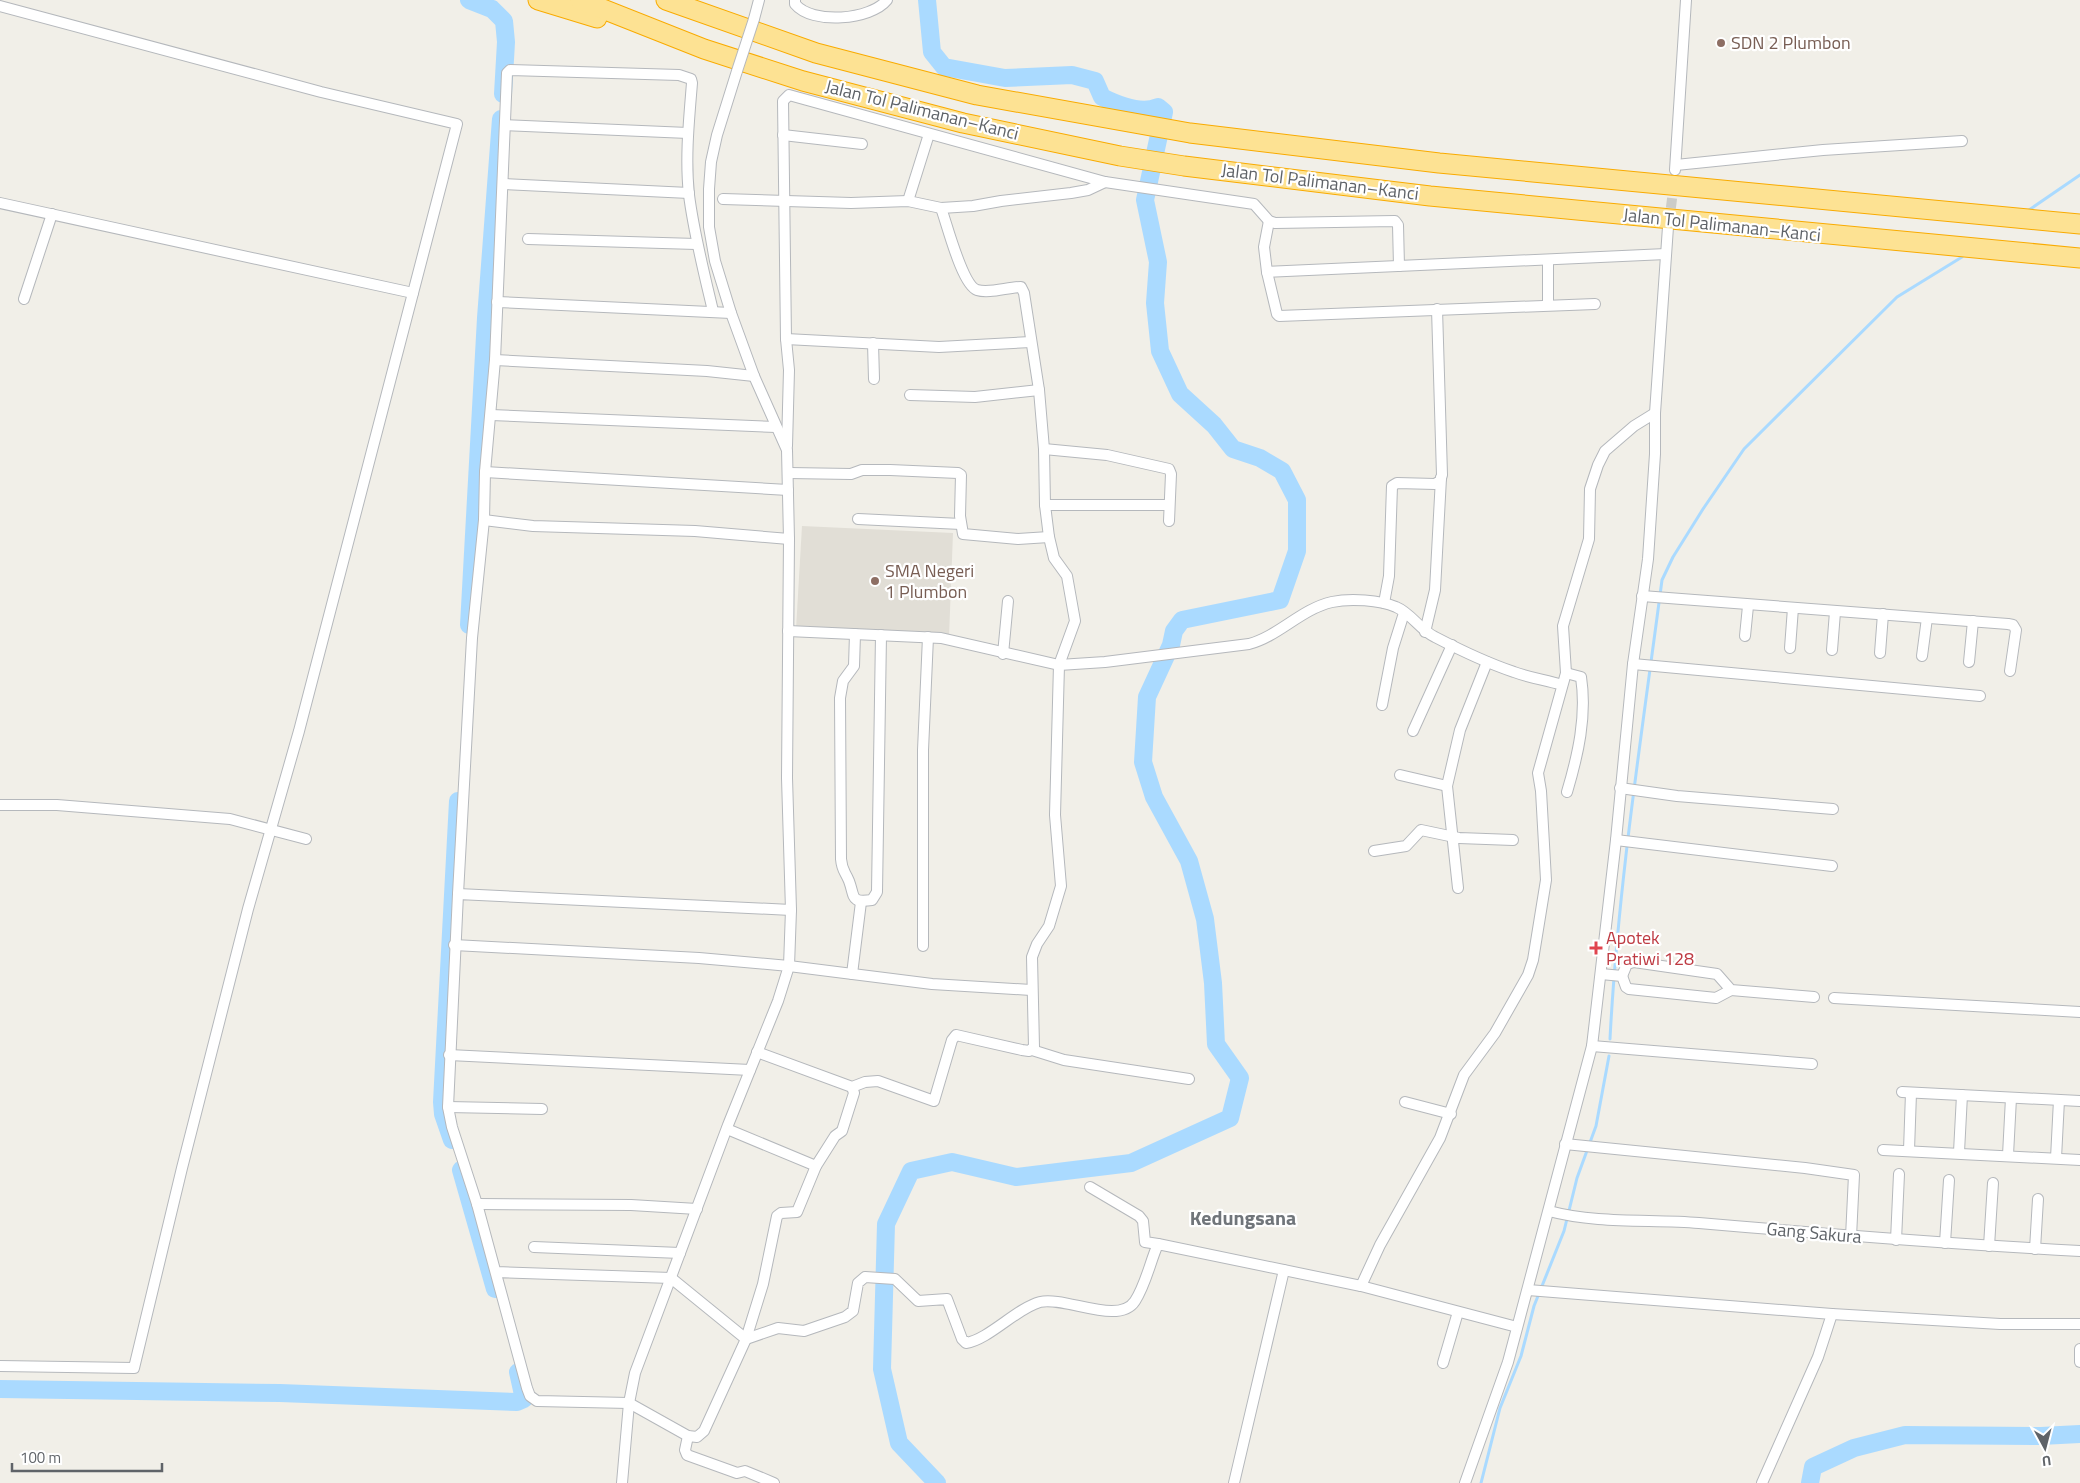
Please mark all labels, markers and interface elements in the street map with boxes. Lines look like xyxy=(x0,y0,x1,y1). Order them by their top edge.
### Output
place label: SDN 2 Plumbon xyxy=(1731,29,1851,56)
marker: SDN 2 Plumbon xyxy=(1715,37,1727,49)
street label: Jalan Tol Palimanan–Kanci xyxy=(822,72,1022,147)
street label: Jalan Tol Palimanan–Kanci xyxy=(1220,156,1420,207)
street label: Jalan Tol Palimanan–Kanci xyxy=(1622,201,1822,248)
place label: SMA Negeri 1 Plumbon xyxy=(885,557,974,605)
marker: SMA Negeri 1 Plumbon xyxy=(869,575,881,587)
place label: Apotek Pratiwi 128 xyxy=(1606,924,1694,972)
marker: Apotek Pratiwi 128 xyxy=(1590,942,1602,954)
district label: Kedungsana xyxy=(1190,1202,1296,1233)
street label: Gang Sakura xyxy=(1765,1215,1863,1250)
north arrow xyxy=(2020,1423,2070,1473)
scale bar xyxy=(12,1440,162,1472)
text: 100 m xyxy=(20,1446,61,1469)
text: U xyxy=(2041,1450,2052,1472)

